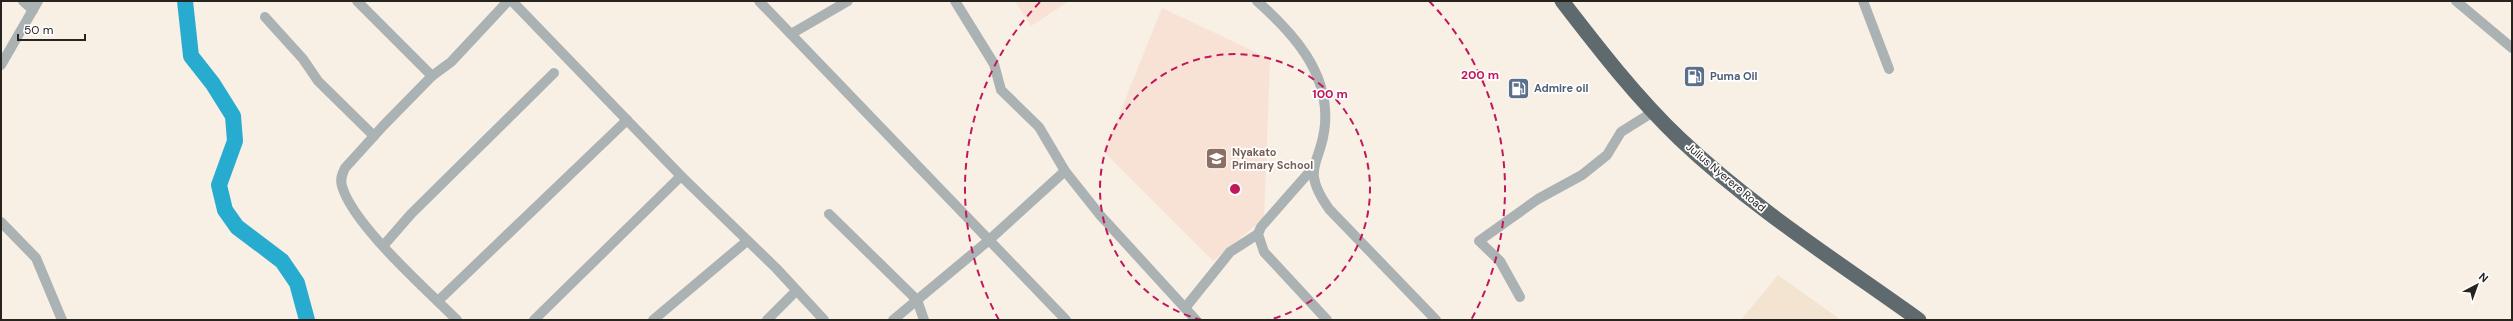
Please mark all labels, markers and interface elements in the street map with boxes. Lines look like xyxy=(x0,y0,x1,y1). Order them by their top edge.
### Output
scale bar xyxy=(18,16,85,42)
text: 50 m xyxy=(24,22,53,38)
fuel station icon: Puma Oil xyxy=(1681,63,1707,89)
text: 200 m xyxy=(1461,67,1499,83)
place label: Puma Oil xyxy=(1710,69,1758,83)
fuel station icon: Admire oil xyxy=(1505,75,1531,101)
place label: Admire oil xyxy=(1534,81,1588,95)
text: 100 m xyxy=(1312,86,1348,102)
street label: Julius Nyerere Road xyxy=(1683,140,1769,215)
school or university icon: Nyakato Primary School xyxy=(1203,145,1229,171)
place label: Nyakato Primary School xyxy=(1232,145,1313,172)
centre of rings xyxy=(1228,182,1242,196)
north arrow xyxy=(2457,265,2497,305)
text: N xyxy=(2476,270,2491,285)

